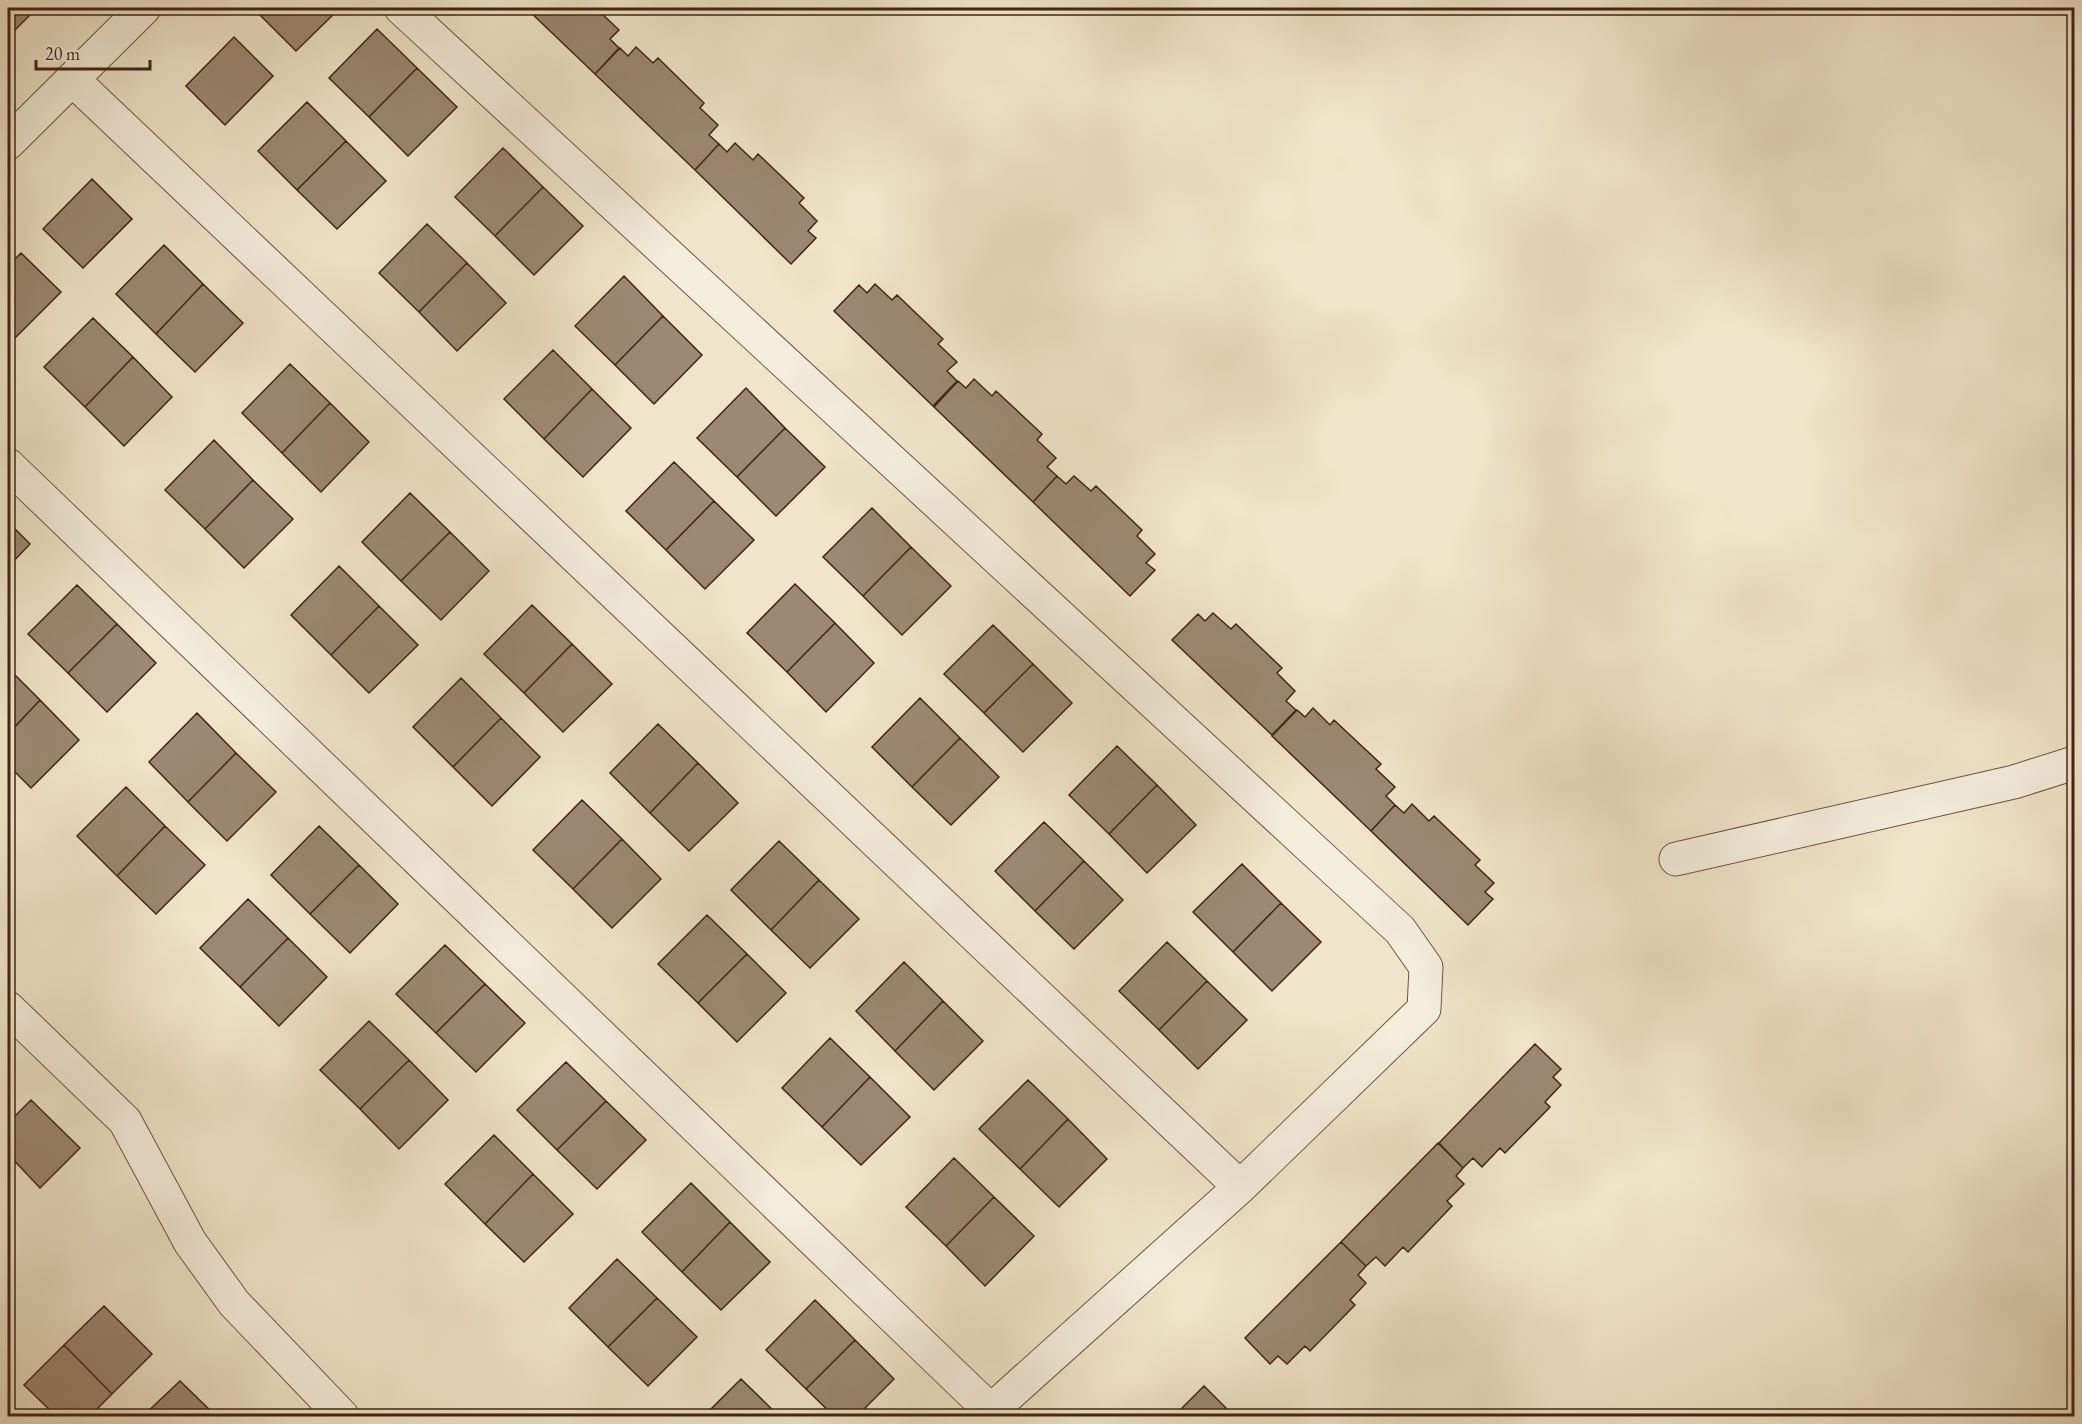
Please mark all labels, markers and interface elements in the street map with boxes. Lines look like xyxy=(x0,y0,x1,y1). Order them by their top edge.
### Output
scale bar xyxy=(36,33,150,71)
text: 20 m xyxy=(45,42,80,65)

